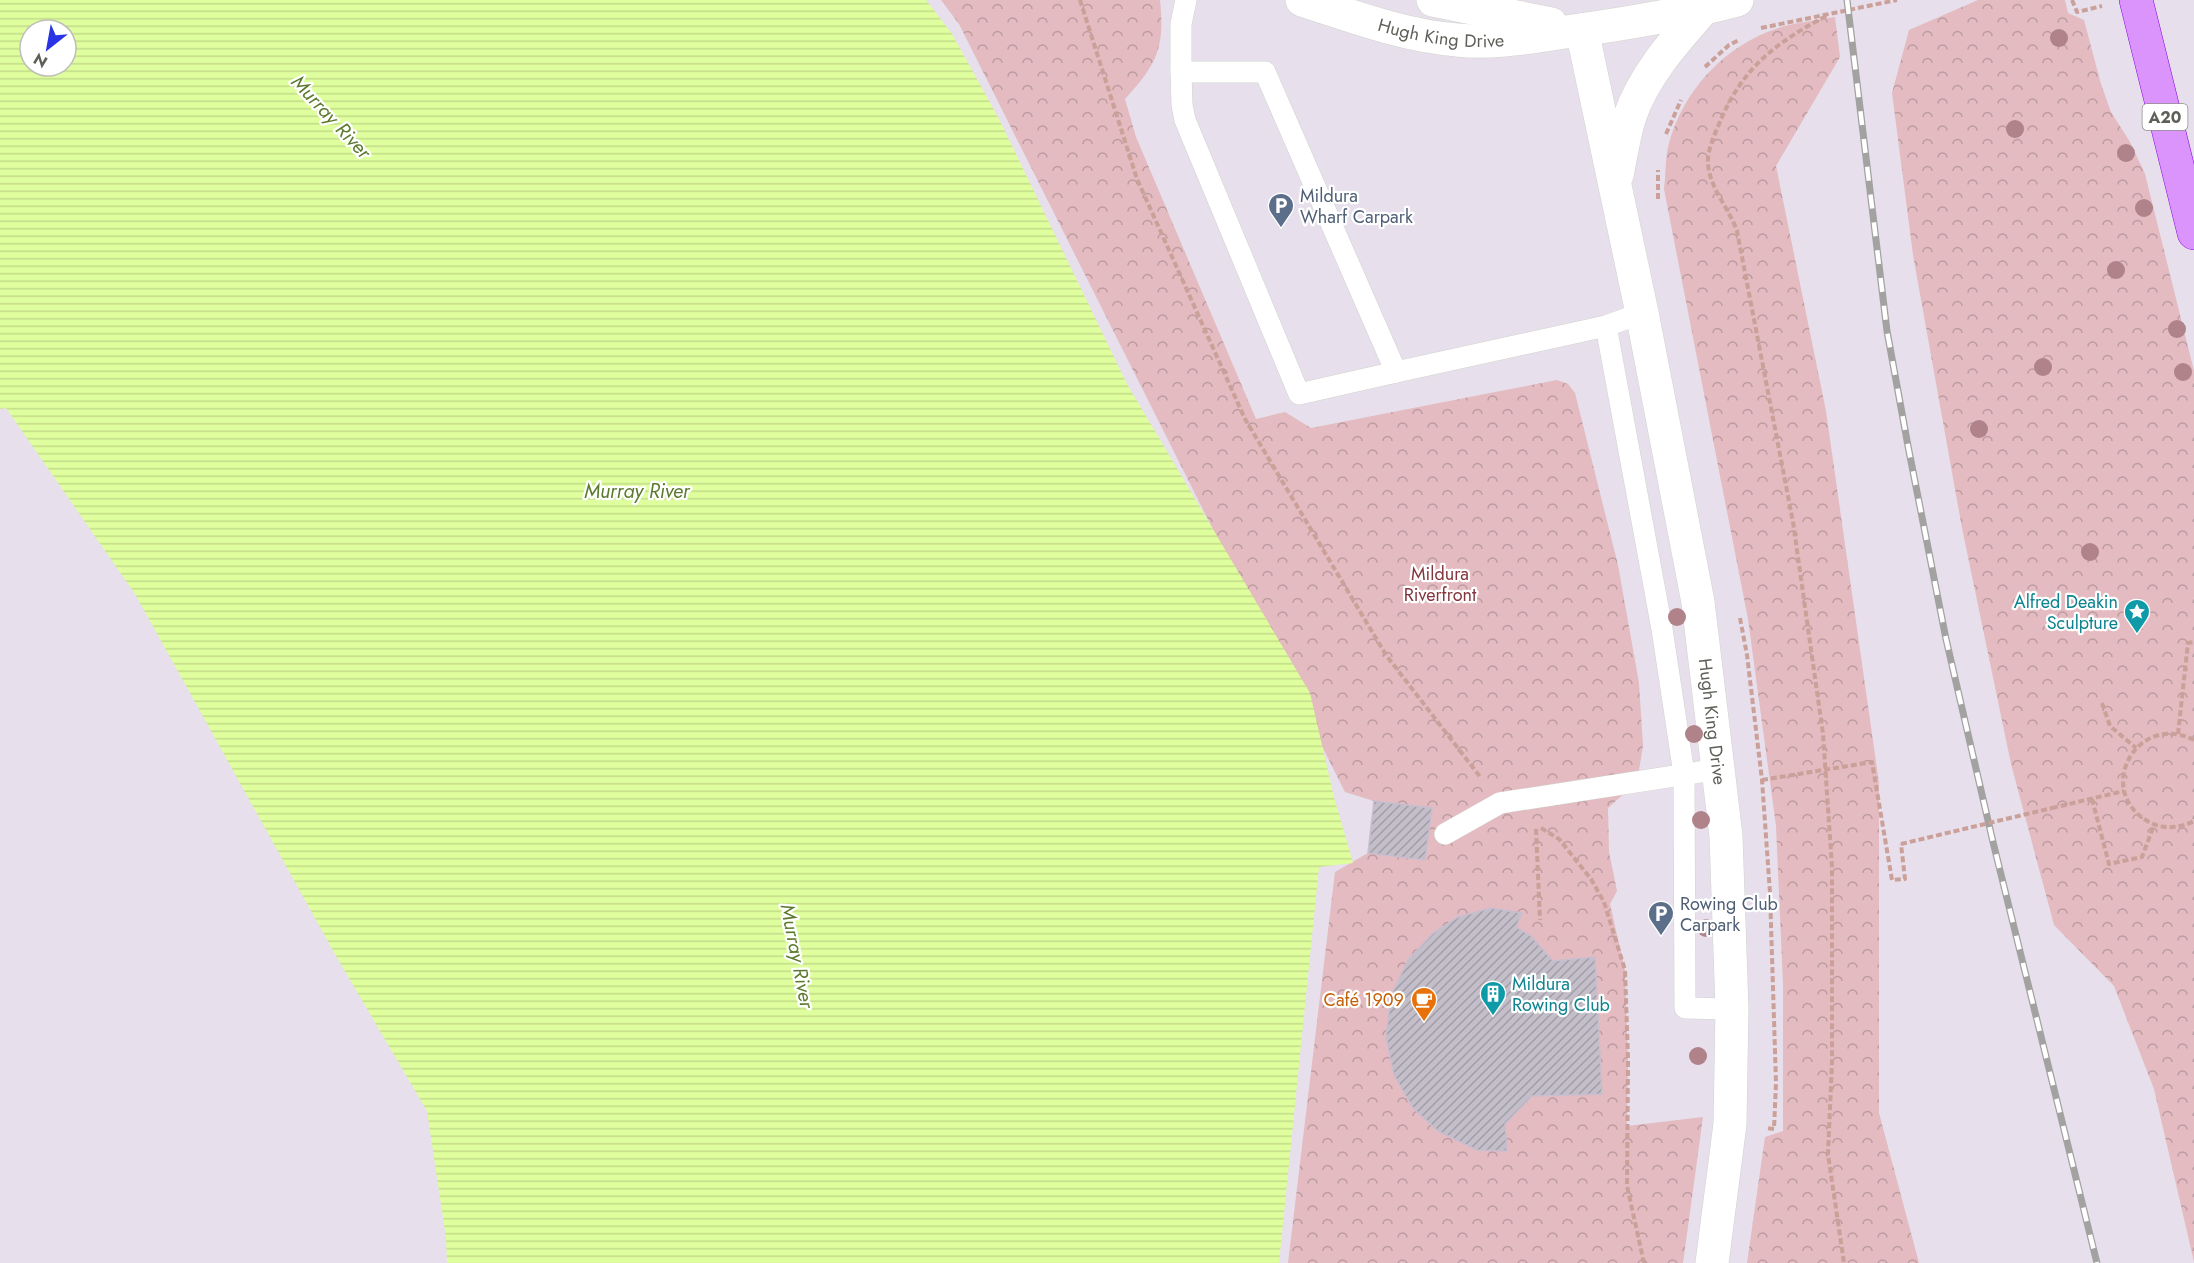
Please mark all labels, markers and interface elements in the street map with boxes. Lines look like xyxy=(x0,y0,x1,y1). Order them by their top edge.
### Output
street label: Hugh King Drive xyxy=(1375,12,1505,54)
north arrow xyxy=(18,18,78,78)
text: N xyxy=(29,47,52,74)
water label: Murray River xyxy=(284,69,379,166)
road number: A20 xyxy=(2142,104,2188,130)
place label: Mildura Wharf Carpark xyxy=(1300,183,1413,230)
parking icon: Mildura Wharf Carpark xyxy=(1266,191,1296,229)
water label: Murray River xyxy=(584,477,691,506)
park label: Mildura Riverfront xyxy=(1404,561,1477,608)
place label: Alfred Deakin Sculpture xyxy=(2014,589,2118,636)
place icon: Alfred Deakin Sculpture xyxy=(2122,597,2152,635)
street label: Hugh King Drive xyxy=(1692,657,1733,786)
place label: Rowing Club Carpark xyxy=(1680,891,1778,938)
parking icon: Rowing Club Carpark xyxy=(1646,899,1676,937)
water label: Murray River xyxy=(773,901,822,1012)
place label: Mildura Rowing Club xyxy=(1512,971,1610,1018)
building icon: Mildura Rowing Club xyxy=(1478,979,1508,1017)
cafe icon: Café 1909 xyxy=(1409,985,1439,1023)
place label: Café 1909 xyxy=(1324,987,1404,1013)

